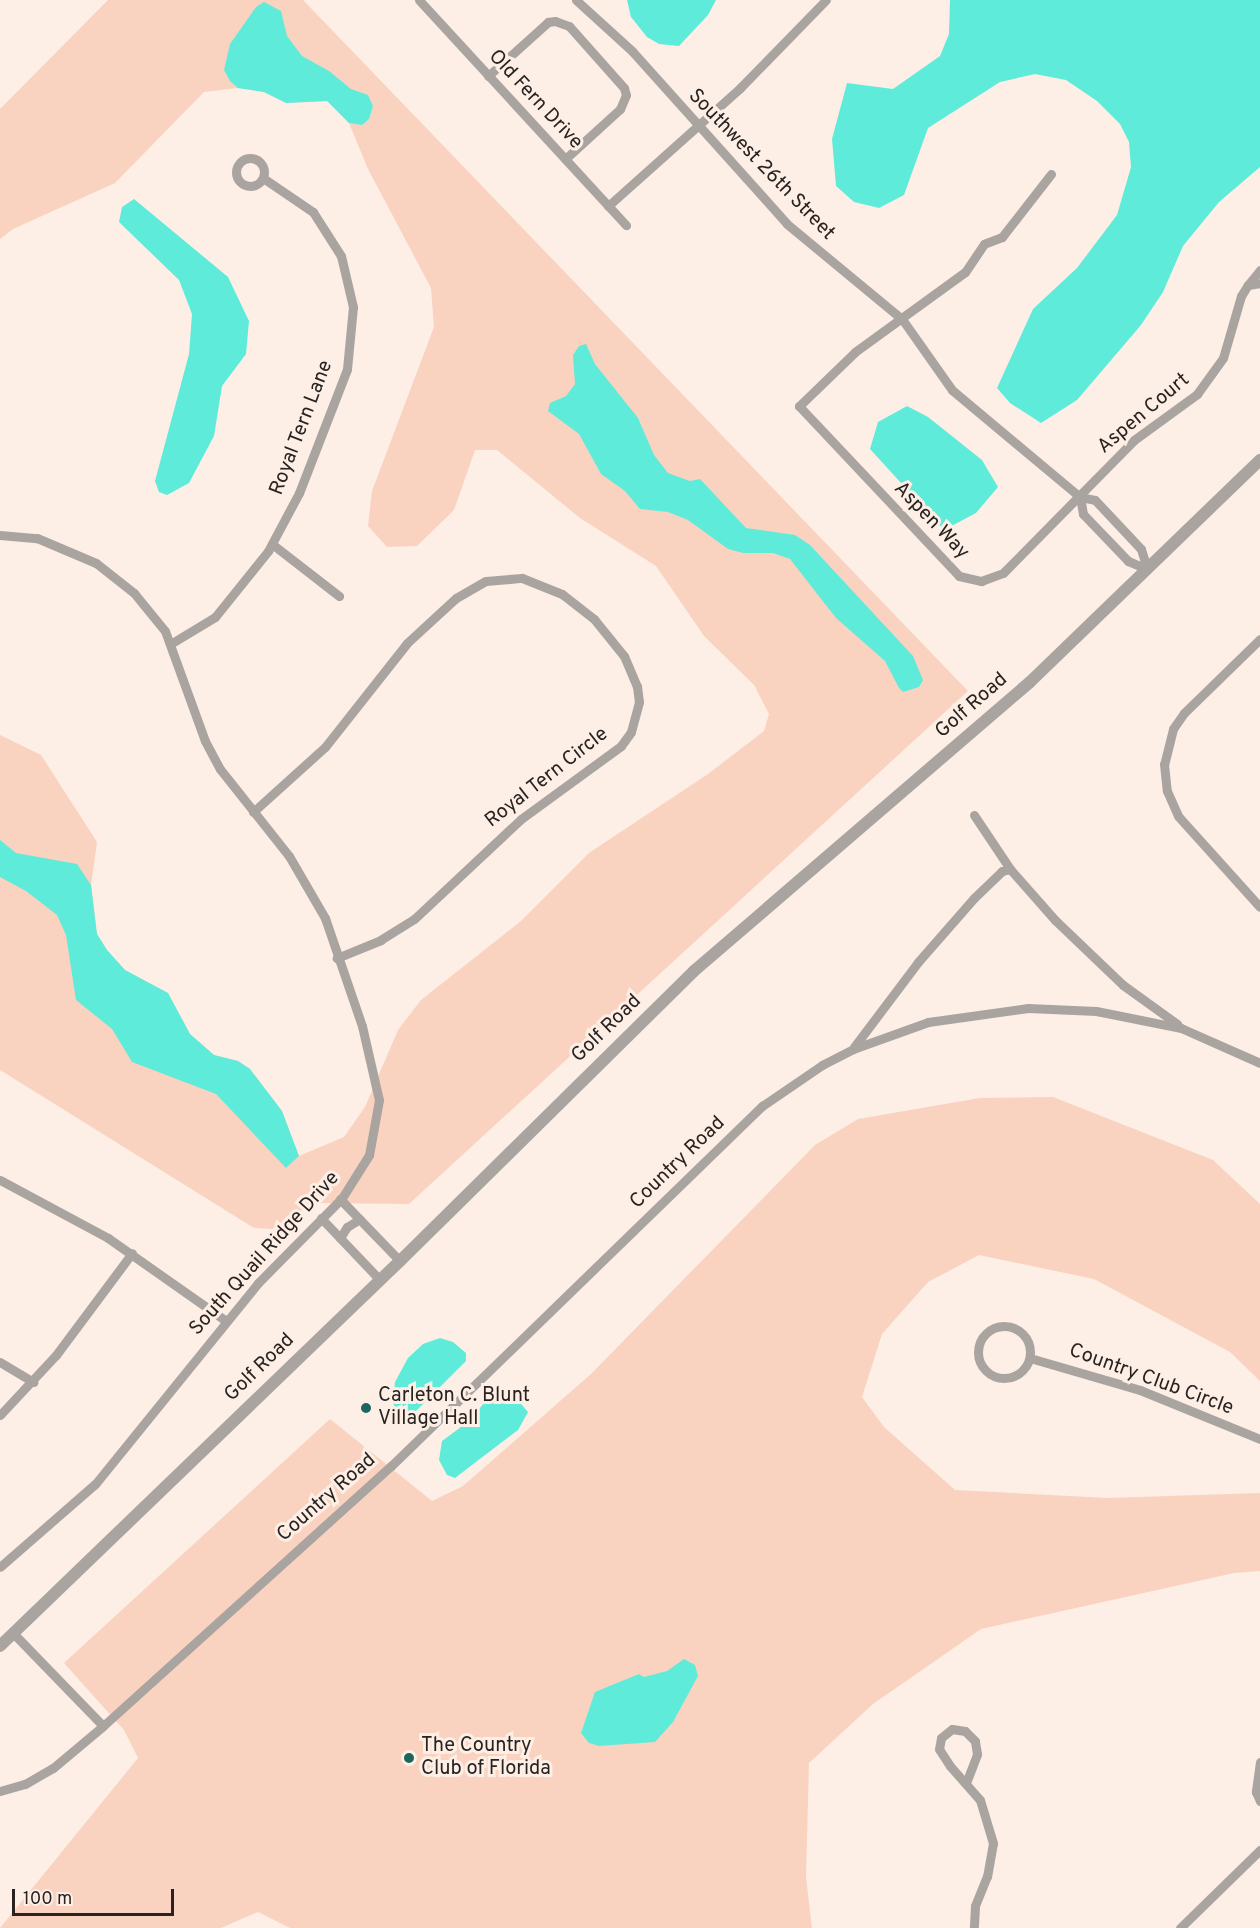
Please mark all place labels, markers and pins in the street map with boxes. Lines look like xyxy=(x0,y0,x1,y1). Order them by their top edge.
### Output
place label: Carleton C. Blunt Village Hall xyxy=(378,1384,530,1431)
marker: Carleton C. Blunt Village Hall xyxy=(359,1401,373,1415)
place label: The Country Club of Florida xyxy=(421,1734,551,1781)
marker: The Country Club of Florida xyxy=(402,1751,416,1765)

